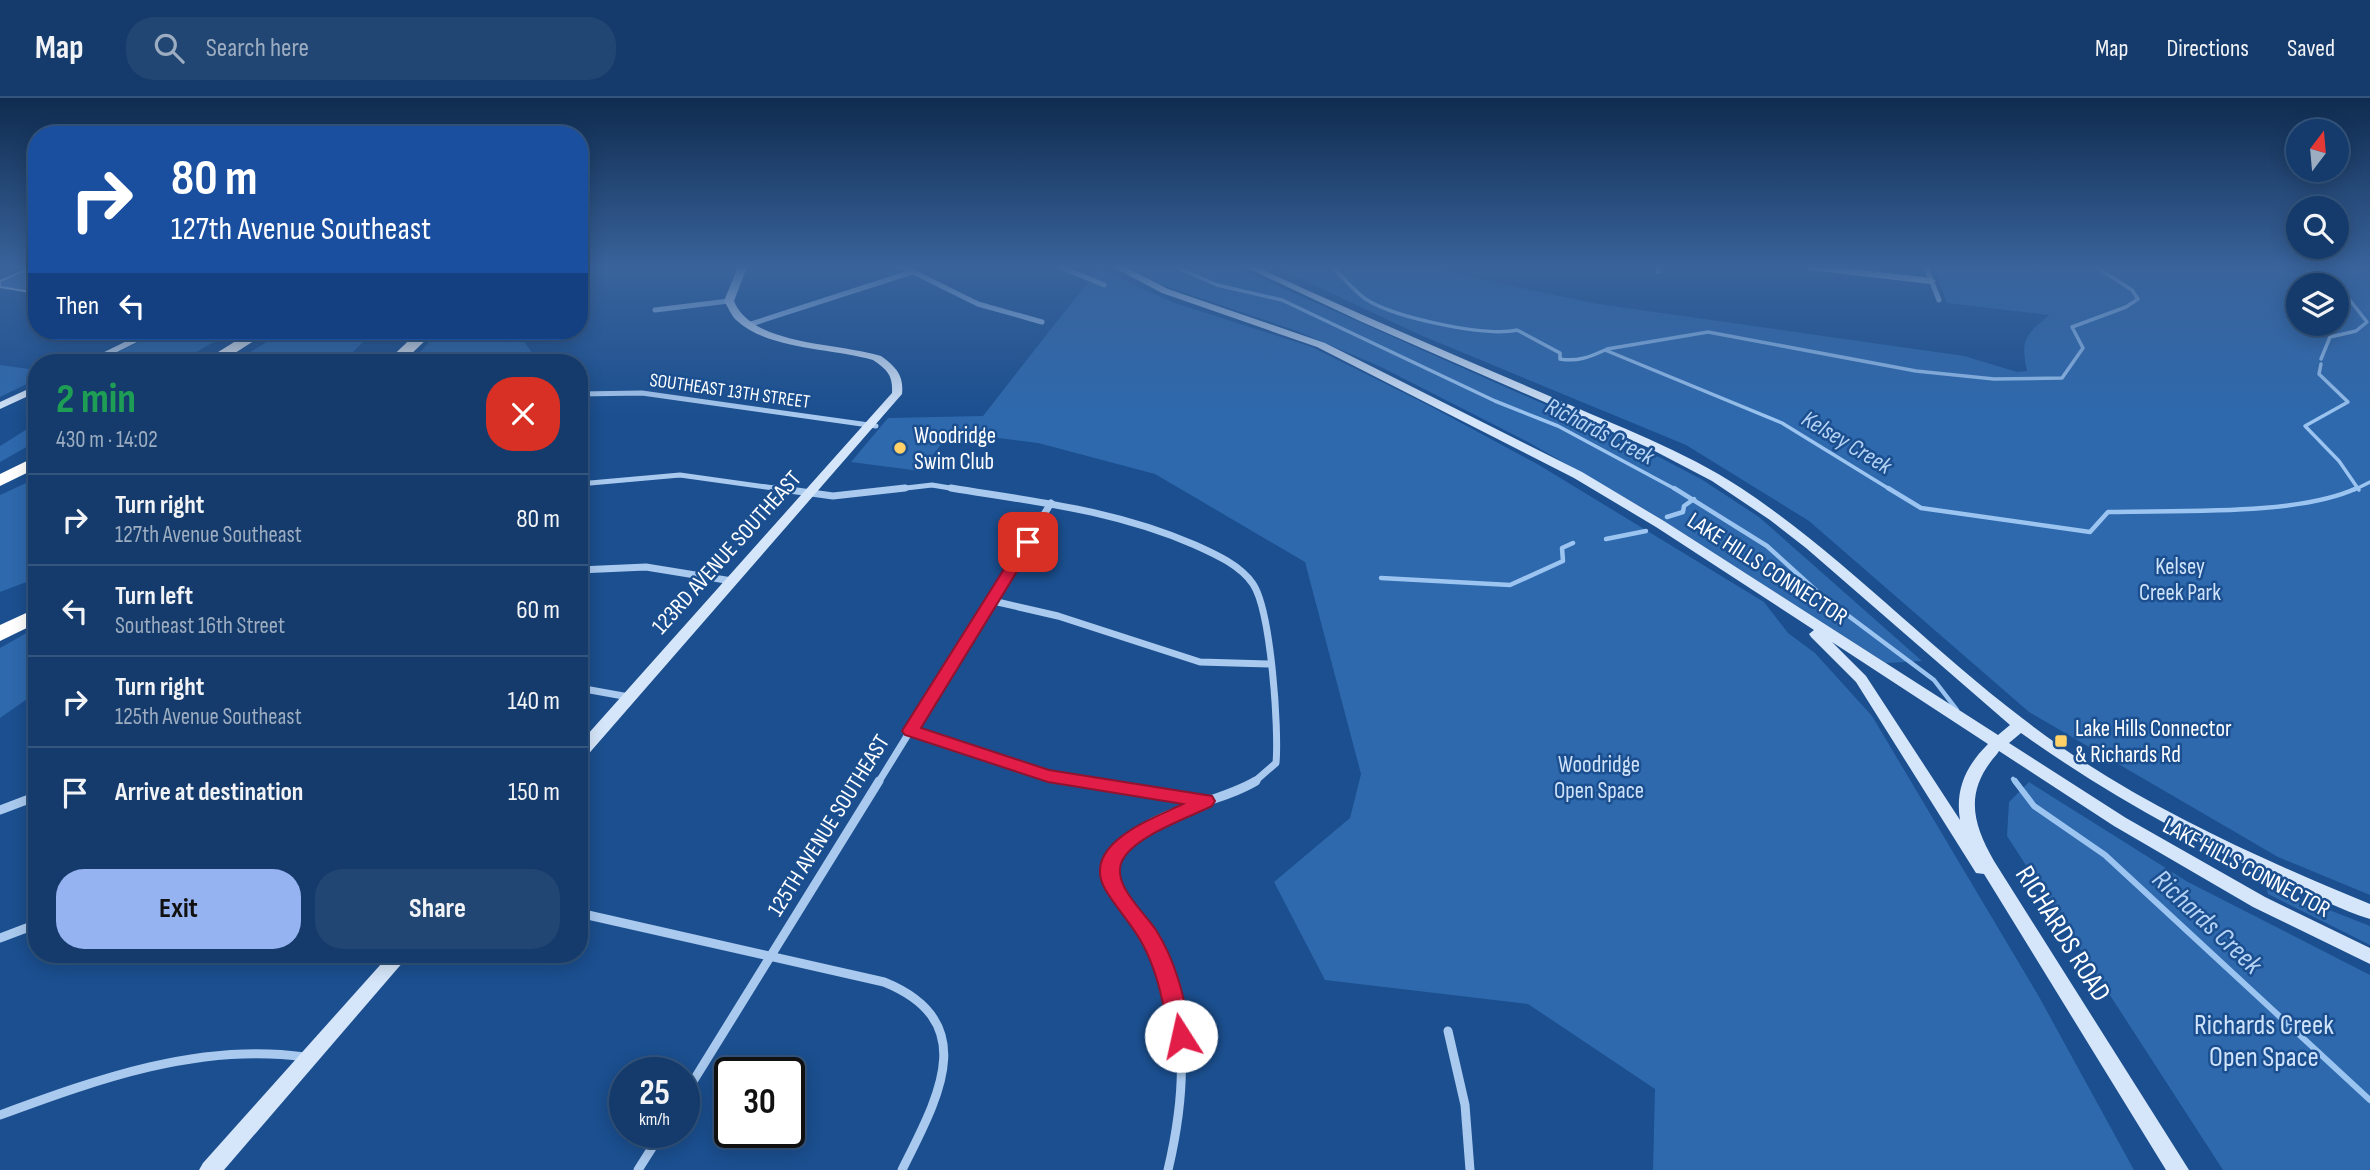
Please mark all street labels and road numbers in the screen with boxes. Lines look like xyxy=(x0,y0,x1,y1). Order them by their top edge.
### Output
street label: SOUTHEAST 13TH STREET xyxy=(648,369,812,414)
street label: 123RD AVENUE SOUTHEAST xyxy=(646,465,807,640)
street label: LAKE HILLS CONNECTOR xyxy=(1682,507,1853,631)
street label: 125TH AVENUE SOUTHEAST xyxy=(762,730,896,921)
street label: LAKE HILLS CONNECTOR xyxy=(2158,812,2335,924)
street label: RICHARDS ROAD xyxy=(2008,860,2117,1008)

